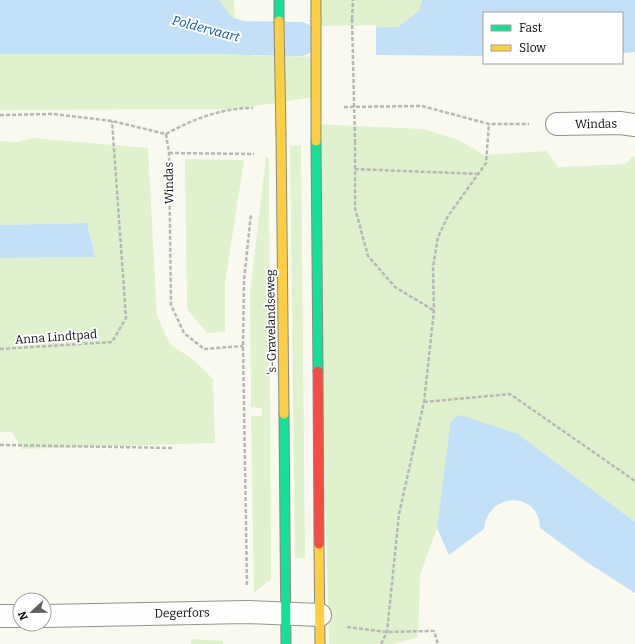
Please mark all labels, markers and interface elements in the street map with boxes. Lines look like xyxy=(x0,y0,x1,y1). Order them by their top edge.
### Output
water label: Poldervaart xyxy=(171,12,242,45)
legend xyxy=(483,12,623,64)
text: Fast xyxy=(519,21,543,35)
text: Slow xyxy=(519,41,546,55)
street label: Windas xyxy=(575,117,617,131)
street label: Windas xyxy=(162,162,176,204)
street label: 's-Gravelandseweg xyxy=(263,269,279,375)
street label: Anna Lindtpad xyxy=(14,327,98,347)
north arrow xyxy=(12,592,52,632)
street label: Degerfors xyxy=(154,606,210,620)
text: N xyxy=(15,609,31,622)

